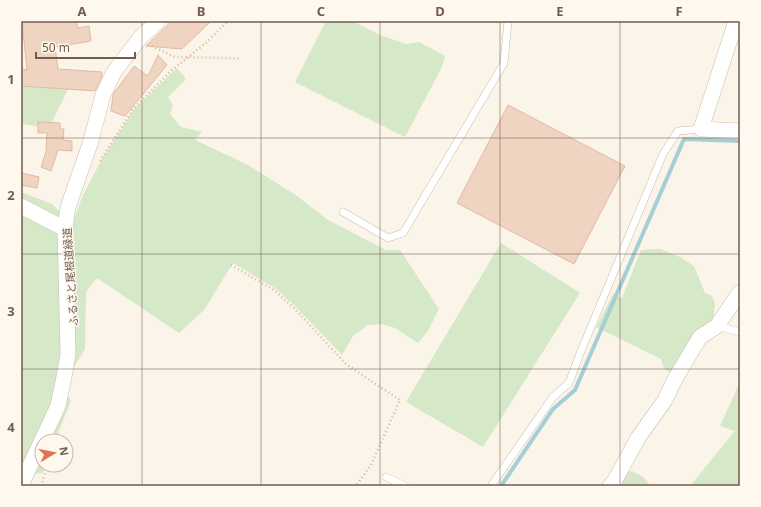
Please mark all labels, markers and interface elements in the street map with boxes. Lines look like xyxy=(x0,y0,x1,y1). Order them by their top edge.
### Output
text: A xyxy=(78,2,87,20)
text: B xyxy=(197,2,205,20)
text: C xyxy=(317,2,325,20)
text: D xyxy=(435,2,445,20)
text: E xyxy=(556,2,564,20)
text: F xyxy=(675,2,683,20)
scale bar xyxy=(36,34,135,60)
text: 50 m xyxy=(42,39,70,56)
text: 1 xyxy=(7,70,15,88)
text: 2 xyxy=(7,186,15,204)
street label: ふるさと尾根道緑道 xyxy=(59,227,81,327)
text: 3 xyxy=(7,302,15,320)
text: 4 xyxy=(7,418,15,436)
north arrow xyxy=(34,433,74,473)
text: N xyxy=(56,445,73,457)

